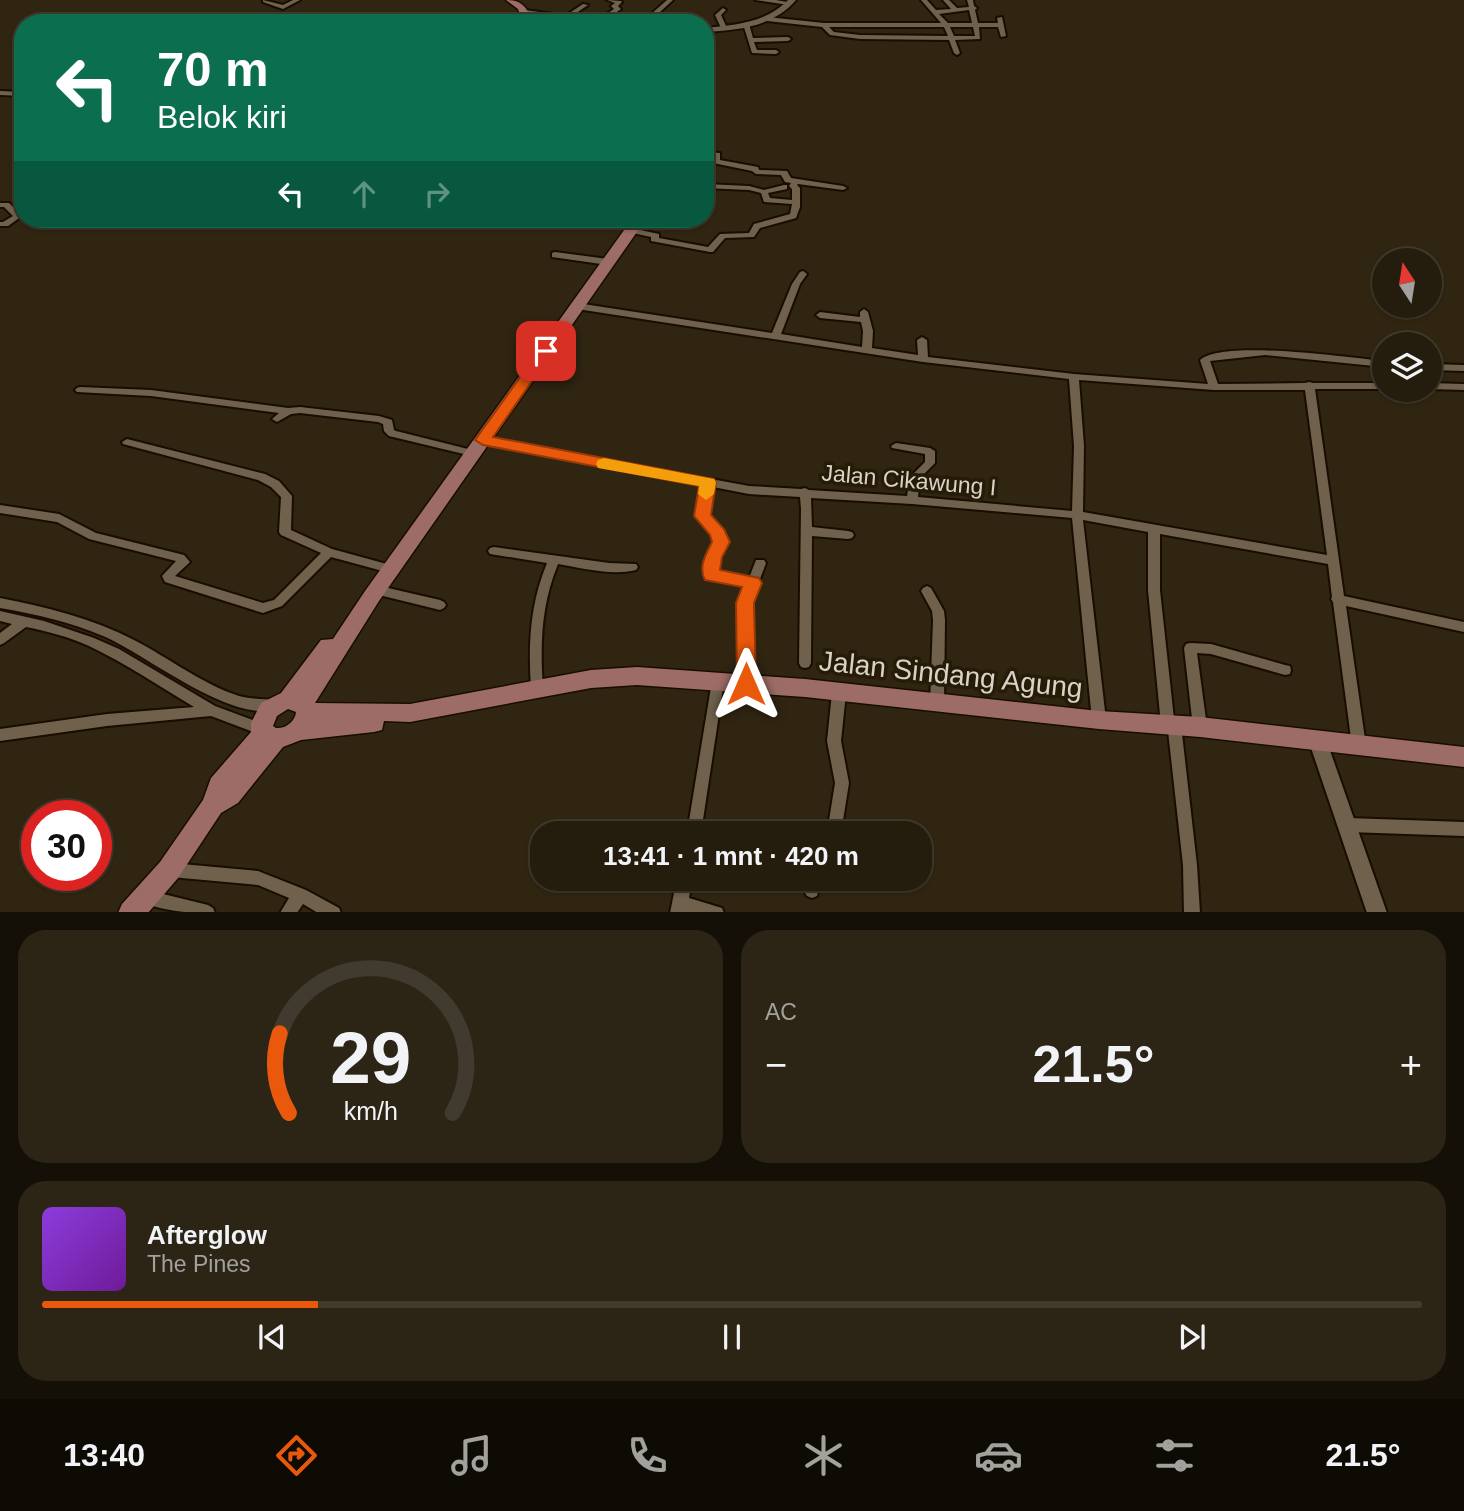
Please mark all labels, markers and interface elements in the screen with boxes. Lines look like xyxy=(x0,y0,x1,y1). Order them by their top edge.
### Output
icon: left xyxy=(42,42,133,133)
text: 70 m xyxy=(157,42,269,96)
text: Belok kiri xyxy=(157,99,287,135)
icon: left xyxy=(272,175,310,213)
icon: ahead xyxy=(345,175,383,213)
icon: right xyxy=(418,175,456,213)
north arrow xyxy=(1372,248,1442,318)
map controls xyxy=(1372,248,1442,402)
pin xyxy=(516,321,576,381)
icon: arrive xyxy=(527,332,565,370)
button: layers xyxy=(1372,332,1442,402)
street label: Jalan Cikawung I xyxy=(821,459,997,501)
street label: Jalan Sindang Agung xyxy=(818,645,1084,704)
position arrow xyxy=(709,647,783,721)
speed limit sign: 30 xyxy=(21,800,112,891)
text: 13:41 · 1 mnt · 420 m xyxy=(603,841,859,871)
text: AC xyxy=(765,999,797,1025)
text: 29 xyxy=(330,1017,411,1098)
text: 21.5° xyxy=(1032,1035,1155,1093)
text: − xyxy=(765,1044,787,1086)
text: + xyxy=(1400,1044,1422,1086)
text: km/h xyxy=(343,1096,398,1124)
text: Afterglow xyxy=(147,1220,267,1250)
text: The Pines xyxy=(147,1251,251,1277)
icon: previous xyxy=(253,1318,291,1356)
icon: pause xyxy=(713,1318,751,1356)
icon: next xyxy=(1173,1318,1211,1356)
icon: directions xyxy=(272,1431,321,1480)
icon: music xyxy=(447,1431,496,1480)
icon: phone xyxy=(623,1431,672,1480)
icon: climate xyxy=(799,1431,848,1480)
icon: car xyxy=(974,1431,1023,1480)
icon: filters xyxy=(1150,1431,1199,1480)
text: 13:40 xyxy=(63,1437,145,1473)
text: 21.5° xyxy=(1326,1437,1401,1473)

